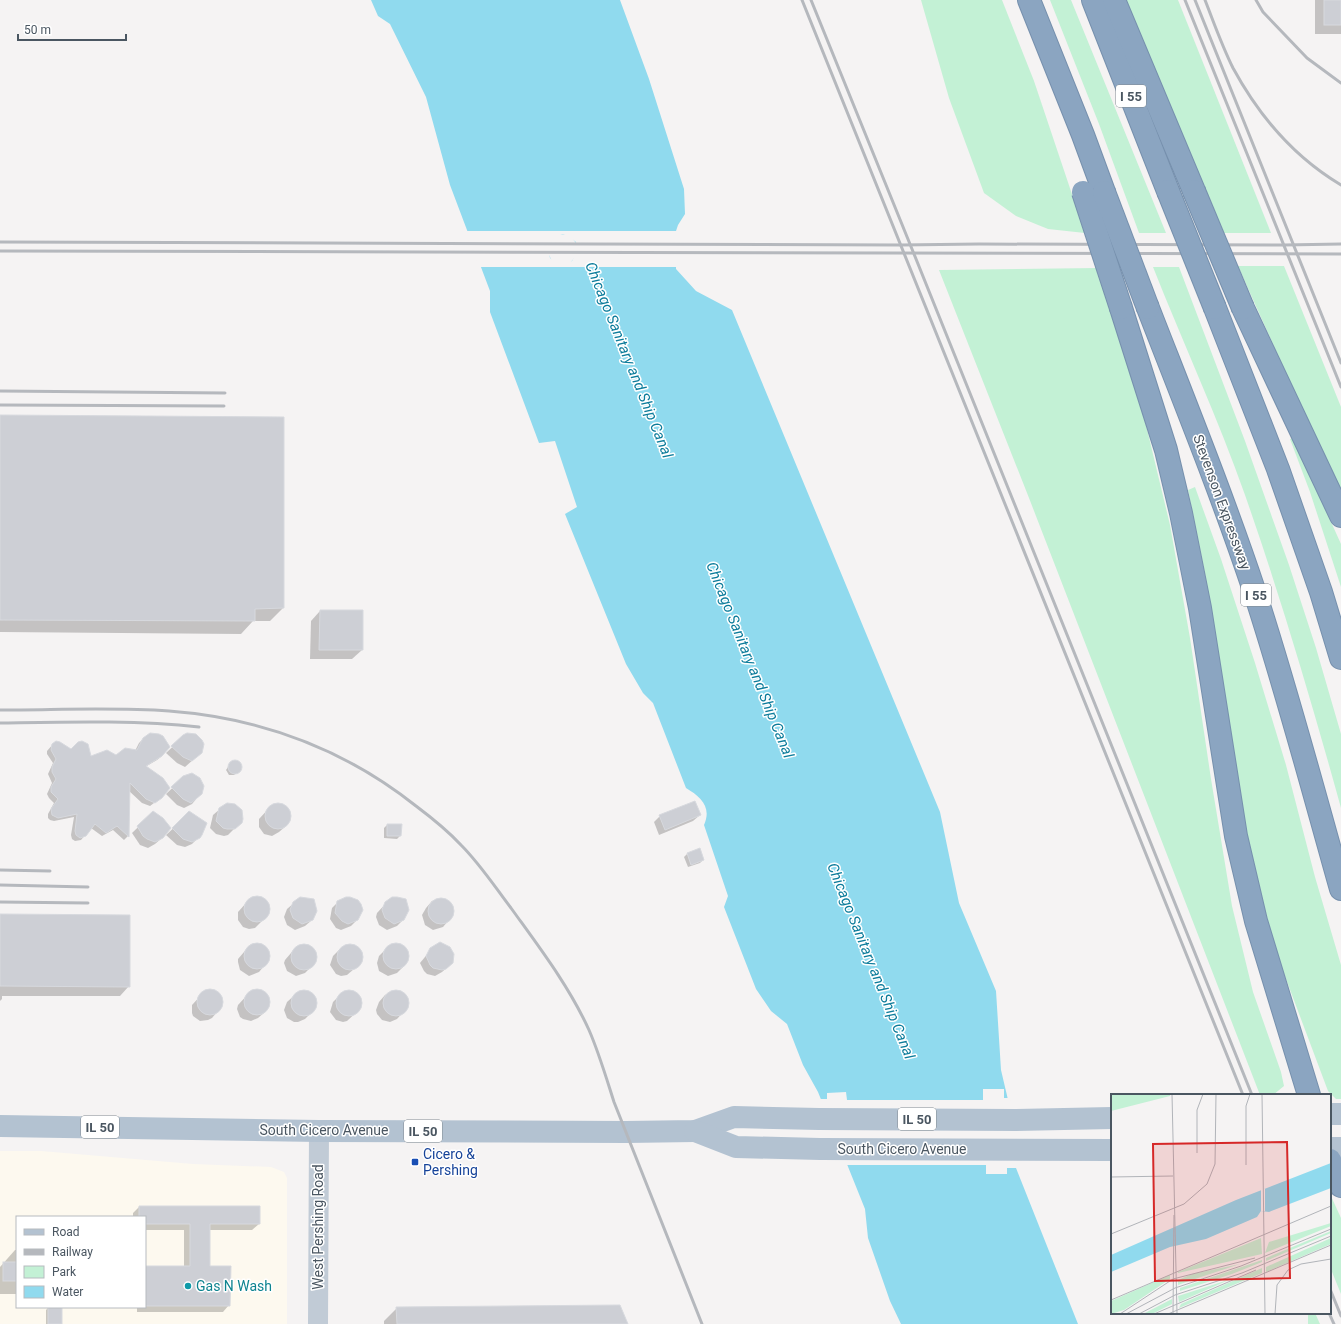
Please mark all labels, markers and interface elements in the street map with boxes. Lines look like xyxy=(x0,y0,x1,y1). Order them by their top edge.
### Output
scale bar xyxy=(18,16,126,42)
text: 50 m xyxy=(24,23,51,37)
road number: I 55 xyxy=(1116,85,1146,107)
water label: Chicago Sanitary and Ship Canal xyxy=(581,259,677,461)
street label: Stevenson Expressway xyxy=(1190,432,1254,572)
water label: Chicago Sanitary and Ship Canal xyxy=(702,559,798,761)
road number: I 55 xyxy=(1241,584,1271,606)
water label: Chicago Sanitary and Ship Canal xyxy=(823,860,919,1062)
inset map xyxy=(1111,1094,1331,1314)
road number: IL 50 xyxy=(898,1108,936,1130)
road number: IL 50 xyxy=(81,1116,119,1138)
road number: IL 50 xyxy=(404,1120,442,1142)
street label: South Cicero Avenue xyxy=(260,1122,388,1138)
street label: South Cicero Avenue xyxy=(838,1141,966,1157)
place label: Cicero & Pershing xyxy=(423,1146,478,1178)
marker: Cicero & Pershing xyxy=(410,1157,420,1167)
street label: West Pershing Road xyxy=(310,1164,326,1290)
legend xyxy=(16,1216,146,1308)
text: Road xyxy=(52,1225,80,1239)
text: Railway xyxy=(52,1245,93,1259)
text: Park xyxy=(52,1265,77,1279)
place label: Gas N Wash xyxy=(196,1278,272,1294)
marker: Gas N Wash xyxy=(183,1281,193,1291)
text: Water xyxy=(52,1285,83,1299)

